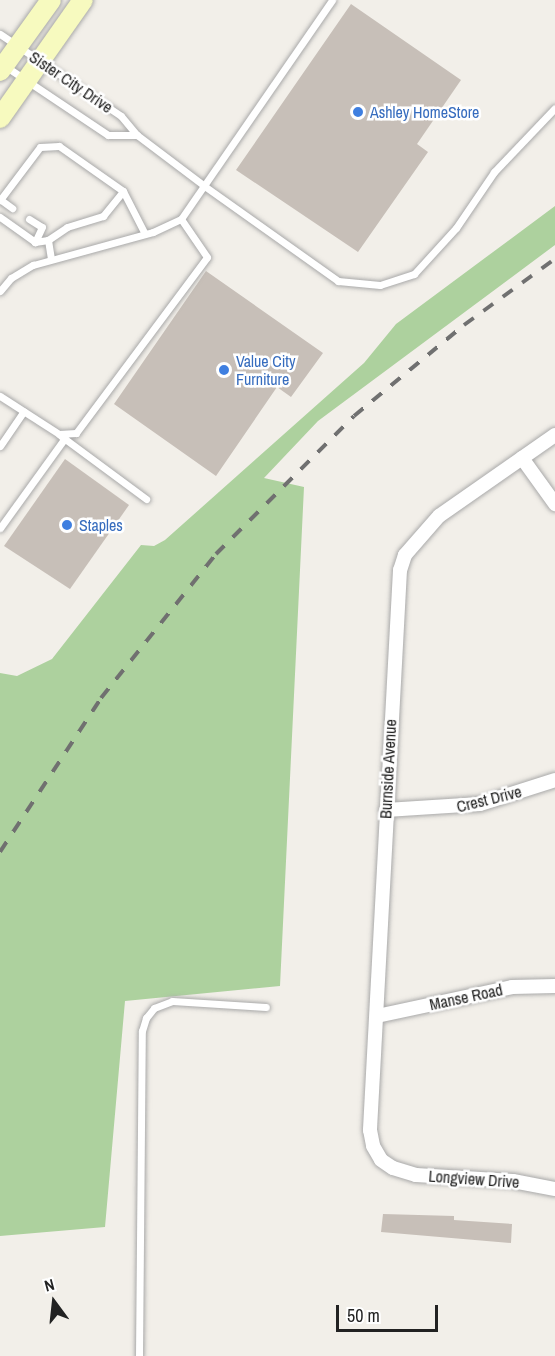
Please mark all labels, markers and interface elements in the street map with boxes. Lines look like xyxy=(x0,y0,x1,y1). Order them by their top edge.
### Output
street label: Sister City Drive xyxy=(26,47,116,117)
place label: Ashley HomeStore xyxy=(370,102,479,122)
marker: Ashley HomeStore xyxy=(351,105,365,119)
place label: Value City Furniture xyxy=(236,351,296,389)
marker: Value City Furniture xyxy=(217,363,231,377)
place label: Staples xyxy=(79,515,123,535)
marker: Staples xyxy=(60,518,74,532)
street label: Burnside Avenue xyxy=(376,718,400,820)
street label: Crest Drive xyxy=(454,782,524,816)
street label: Manse Road xyxy=(428,980,504,1014)
street label: Longview Drive xyxy=(428,1166,520,1192)
north arrow xyxy=(24,1272,84,1332)
text: N xyxy=(42,1273,57,1296)
scale bar xyxy=(339,1293,441,1331)
text: 50 m xyxy=(347,1303,380,1328)

